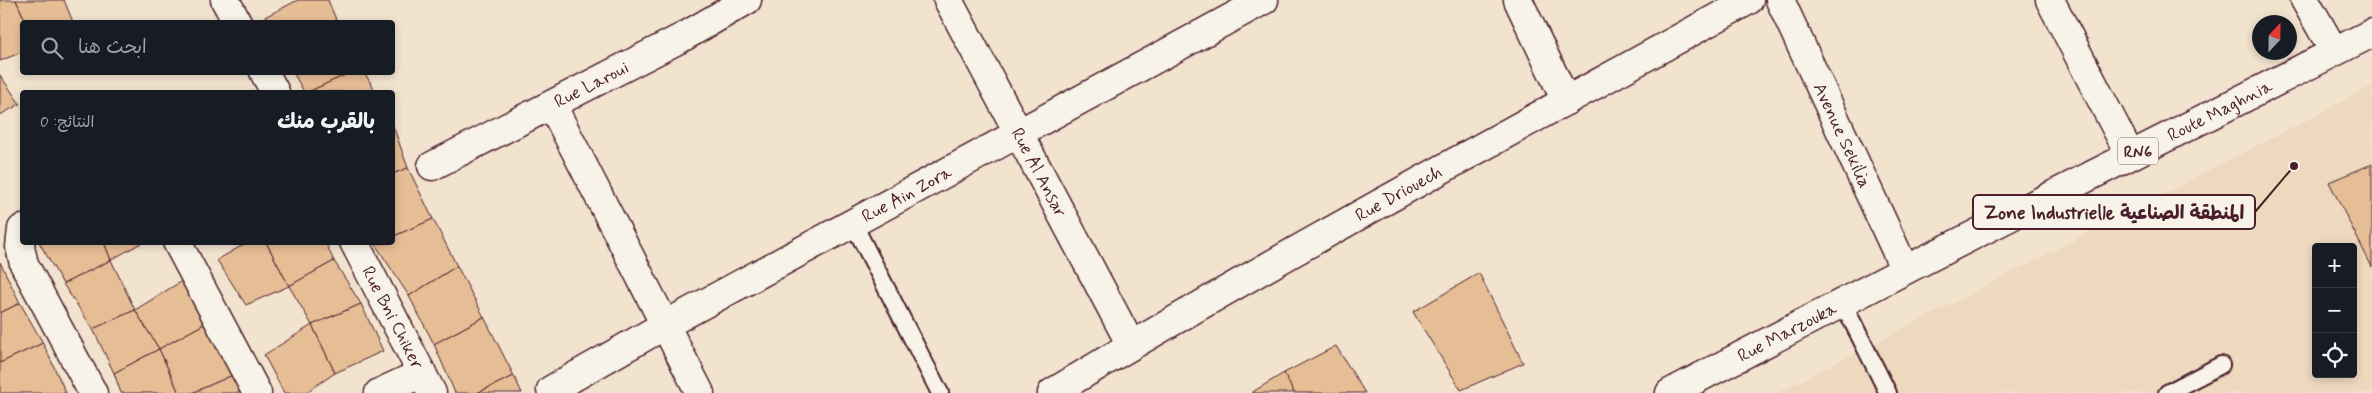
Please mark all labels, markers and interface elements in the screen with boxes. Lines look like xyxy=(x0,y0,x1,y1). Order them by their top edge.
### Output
north arrow xyxy=(2252,15,2297,60)
search box xyxy=(20,20,395,75)
icon: search xyxy=(38,34,66,62)
text: ابحث هنا xyxy=(78,35,147,60)
street label: Rue Laroui xyxy=(550,56,633,114)
street label: Route Maghnia xyxy=(2164,75,2277,148)
street label: Avenue Sekilia xyxy=(1807,79,1876,192)
text: بالقرب منك xyxy=(277,108,375,136)
text: النتائج: 0 xyxy=(40,112,94,133)
street label: Rue Al Ansar xyxy=(1005,124,1072,222)
road number: RN6 xyxy=(2118,138,2158,164)
street label: Rue Driouech xyxy=(1351,160,1447,228)
street label: Rue Ain Zora xyxy=(858,161,956,229)
callout: Zone Industrielle المنطقة الصناعية xyxy=(1973,195,2255,229)
text: Zone Industrielle المنطقة الصناعية xyxy=(1984,201,2244,226)
map controls xyxy=(2312,243,2357,378)
button: + xyxy=(2312,243,2357,288)
street label: Rue Bni Chiker xyxy=(356,262,429,374)
button: − xyxy=(2312,288,2357,333)
street label: Rue Marzouka xyxy=(1734,297,1841,369)
button: locate xyxy=(2312,333,2357,378)

